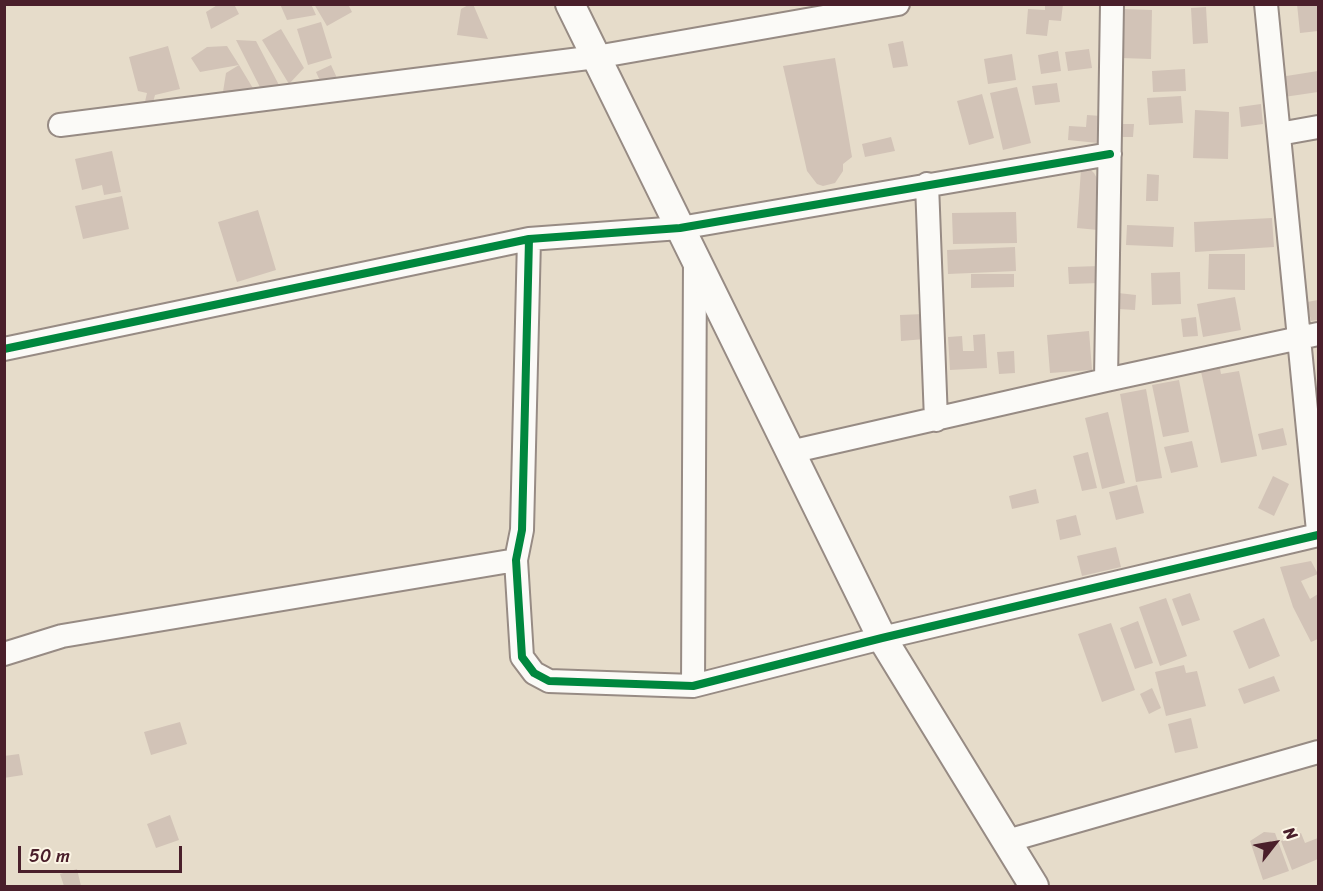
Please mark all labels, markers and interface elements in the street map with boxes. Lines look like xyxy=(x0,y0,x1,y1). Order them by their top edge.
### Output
north arrow xyxy=(1245,813,1305,873)
text: N xyxy=(1276,821,1306,846)
scale bar xyxy=(21,834,184,872)
text: 50 m xyxy=(29,840,70,872)

